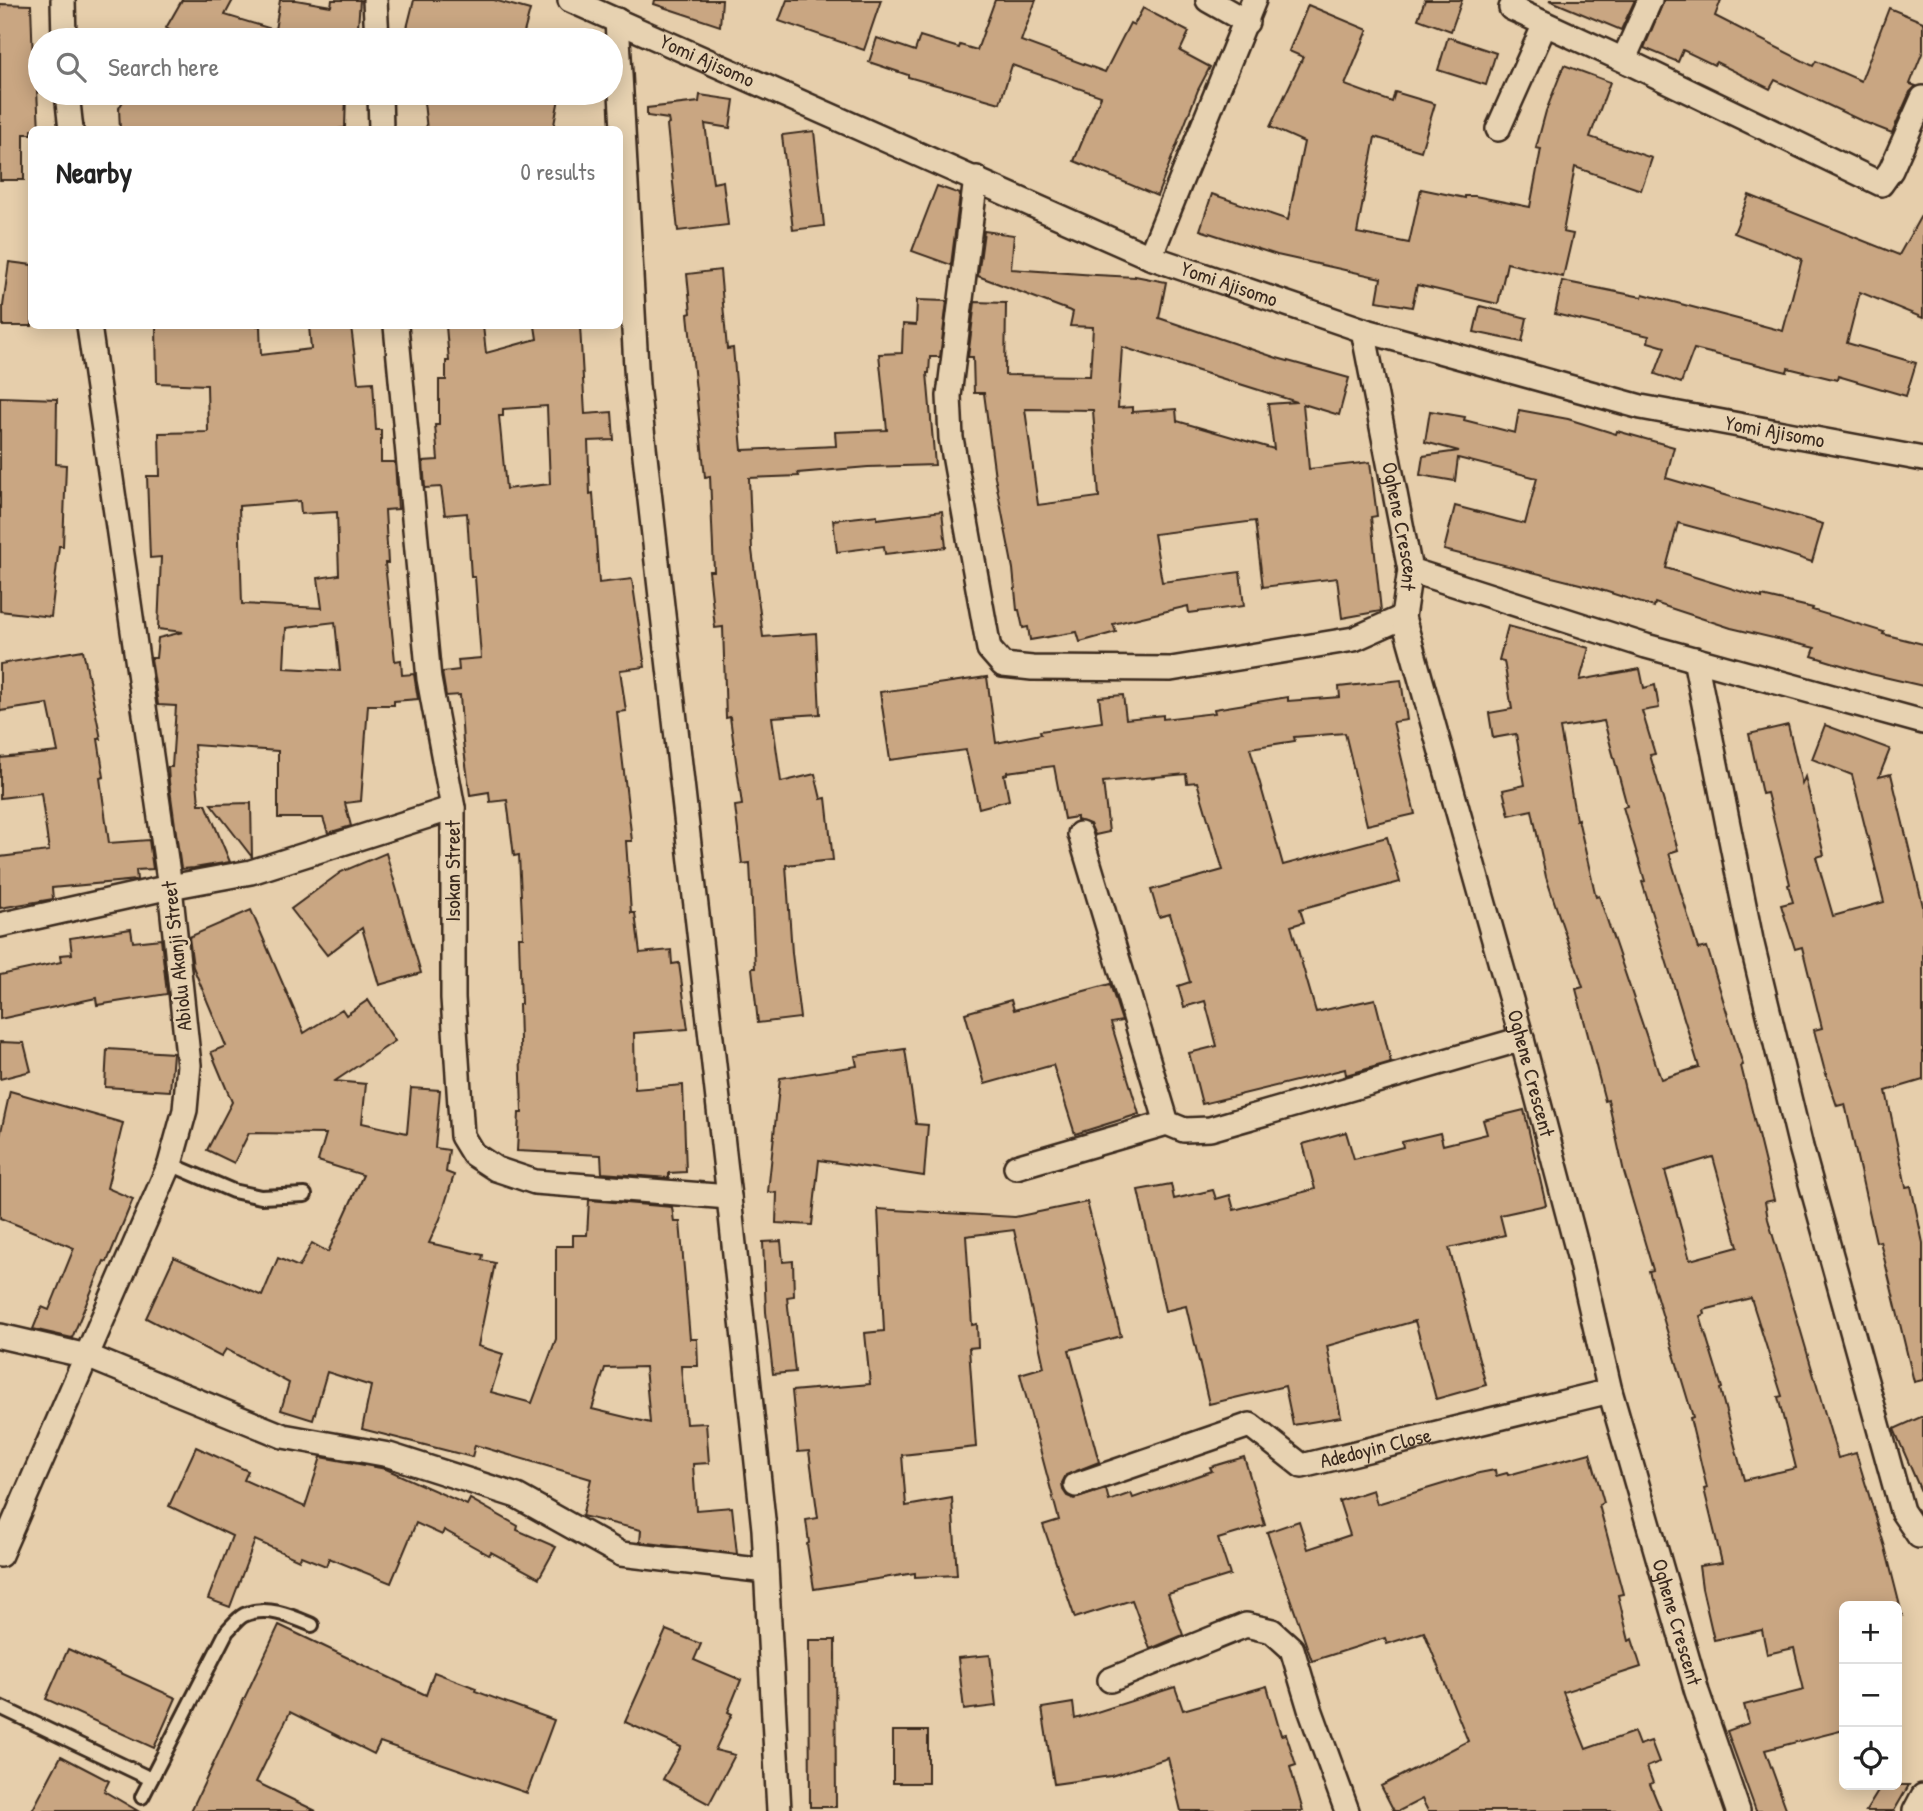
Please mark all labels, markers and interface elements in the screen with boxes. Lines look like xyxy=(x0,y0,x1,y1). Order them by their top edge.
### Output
street label: Yomi Ajisomo xyxy=(655,27,759,94)
search box xyxy=(28,28,623,105)
icon: search xyxy=(52,48,90,86)
text: Search here xyxy=(108,49,219,84)
text: Nearby xyxy=(56,152,132,192)
text: 0 results xyxy=(520,156,595,187)
street label: Yomi Ajisomo xyxy=(1177,254,1282,314)
street label: Yomi Ajisomo xyxy=(1723,408,1827,455)
street label: Oghene Crescent xyxy=(1375,459,1425,593)
street label: Isokan Street xyxy=(438,819,467,922)
street label: Abiolu Akanji Street xyxy=(154,879,199,1033)
street label: Oghene Crescent xyxy=(1500,1006,1562,1141)
street label: Adedoyin Close xyxy=(1317,1420,1434,1475)
street label: Oghene Crescent xyxy=(1645,1555,1710,1689)
map controls xyxy=(1839,1601,1902,1790)
button: + xyxy=(1839,1601,1902,1664)
button: − xyxy=(1839,1664,1902,1727)
button: locate xyxy=(1839,1727,1902,1790)

